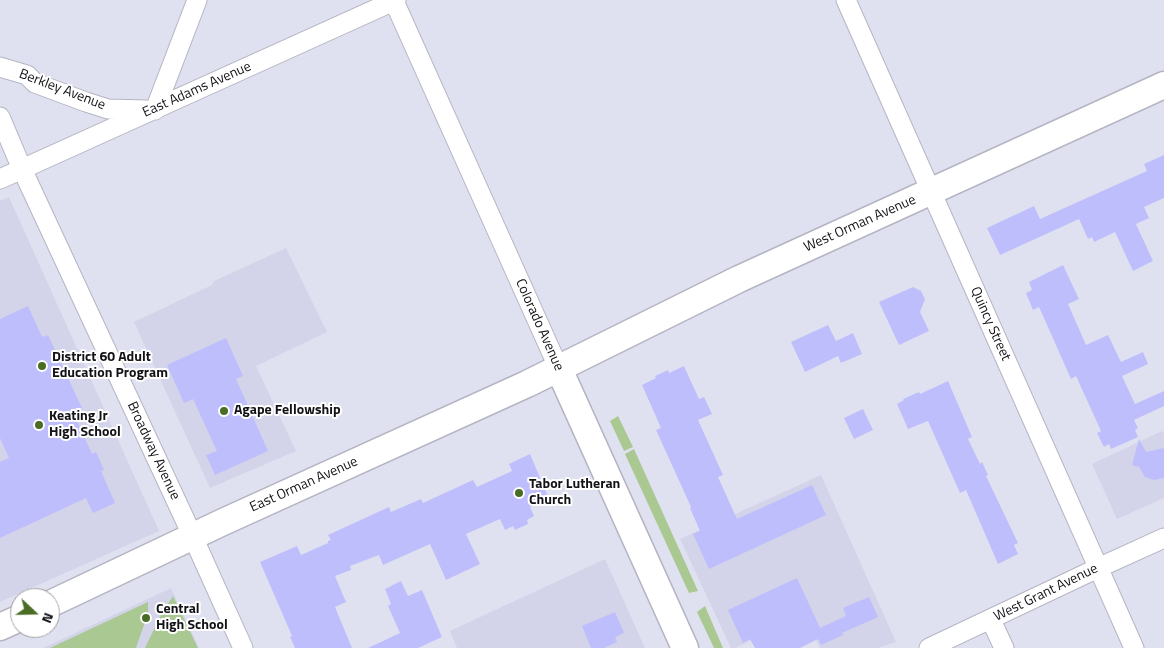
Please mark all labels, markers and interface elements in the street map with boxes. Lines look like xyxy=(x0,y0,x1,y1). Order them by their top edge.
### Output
street label: East Adams Avenue xyxy=(140,59,254,121)
street label: Berkley Avenue xyxy=(16,66,108,114)
street label: West Orman Avenue xyxy=(801,192,919,256)
street label: Colorado Avenue xyxy=(511,276,567,374)
street label: Quincy Street xyxy=(966,284,1014,364)
place label: District 60 Adult Education Program xyxy=(52,350,168,382)
marker: District 60 Adult Education Program xyxy=(36,360,48,372)
street label: Broadway Avenue xyxy=(123,399,183,503)
place label: Agape Fellowship xyxy=(234,403,341,419)
marker: Agape Fellowship xyxy=(218,405,230,417)
place label: Keating Jr High School xyxy=(49,409,121,442)
marker: Keating Jr High School xyxy=(33,419,45,431)
street label: East Orman Avenue xyxy=(247,454,361,516)
place label: Tabor Lutheran Church xyxy=(529,477,620,510)
marker: Tabor Lutheran Church xyxy=(513,487,525,499)
street label: West Grant Avenue xyxy=(991,561,1101,625)
north arrow xyxy=(10,588,60,638)
place label: Central High School xyxy=(156,602,228,634)
text: N xyxy=(37,610,60,626)
marker: Central High School xyxy=(140,612,152,624)

